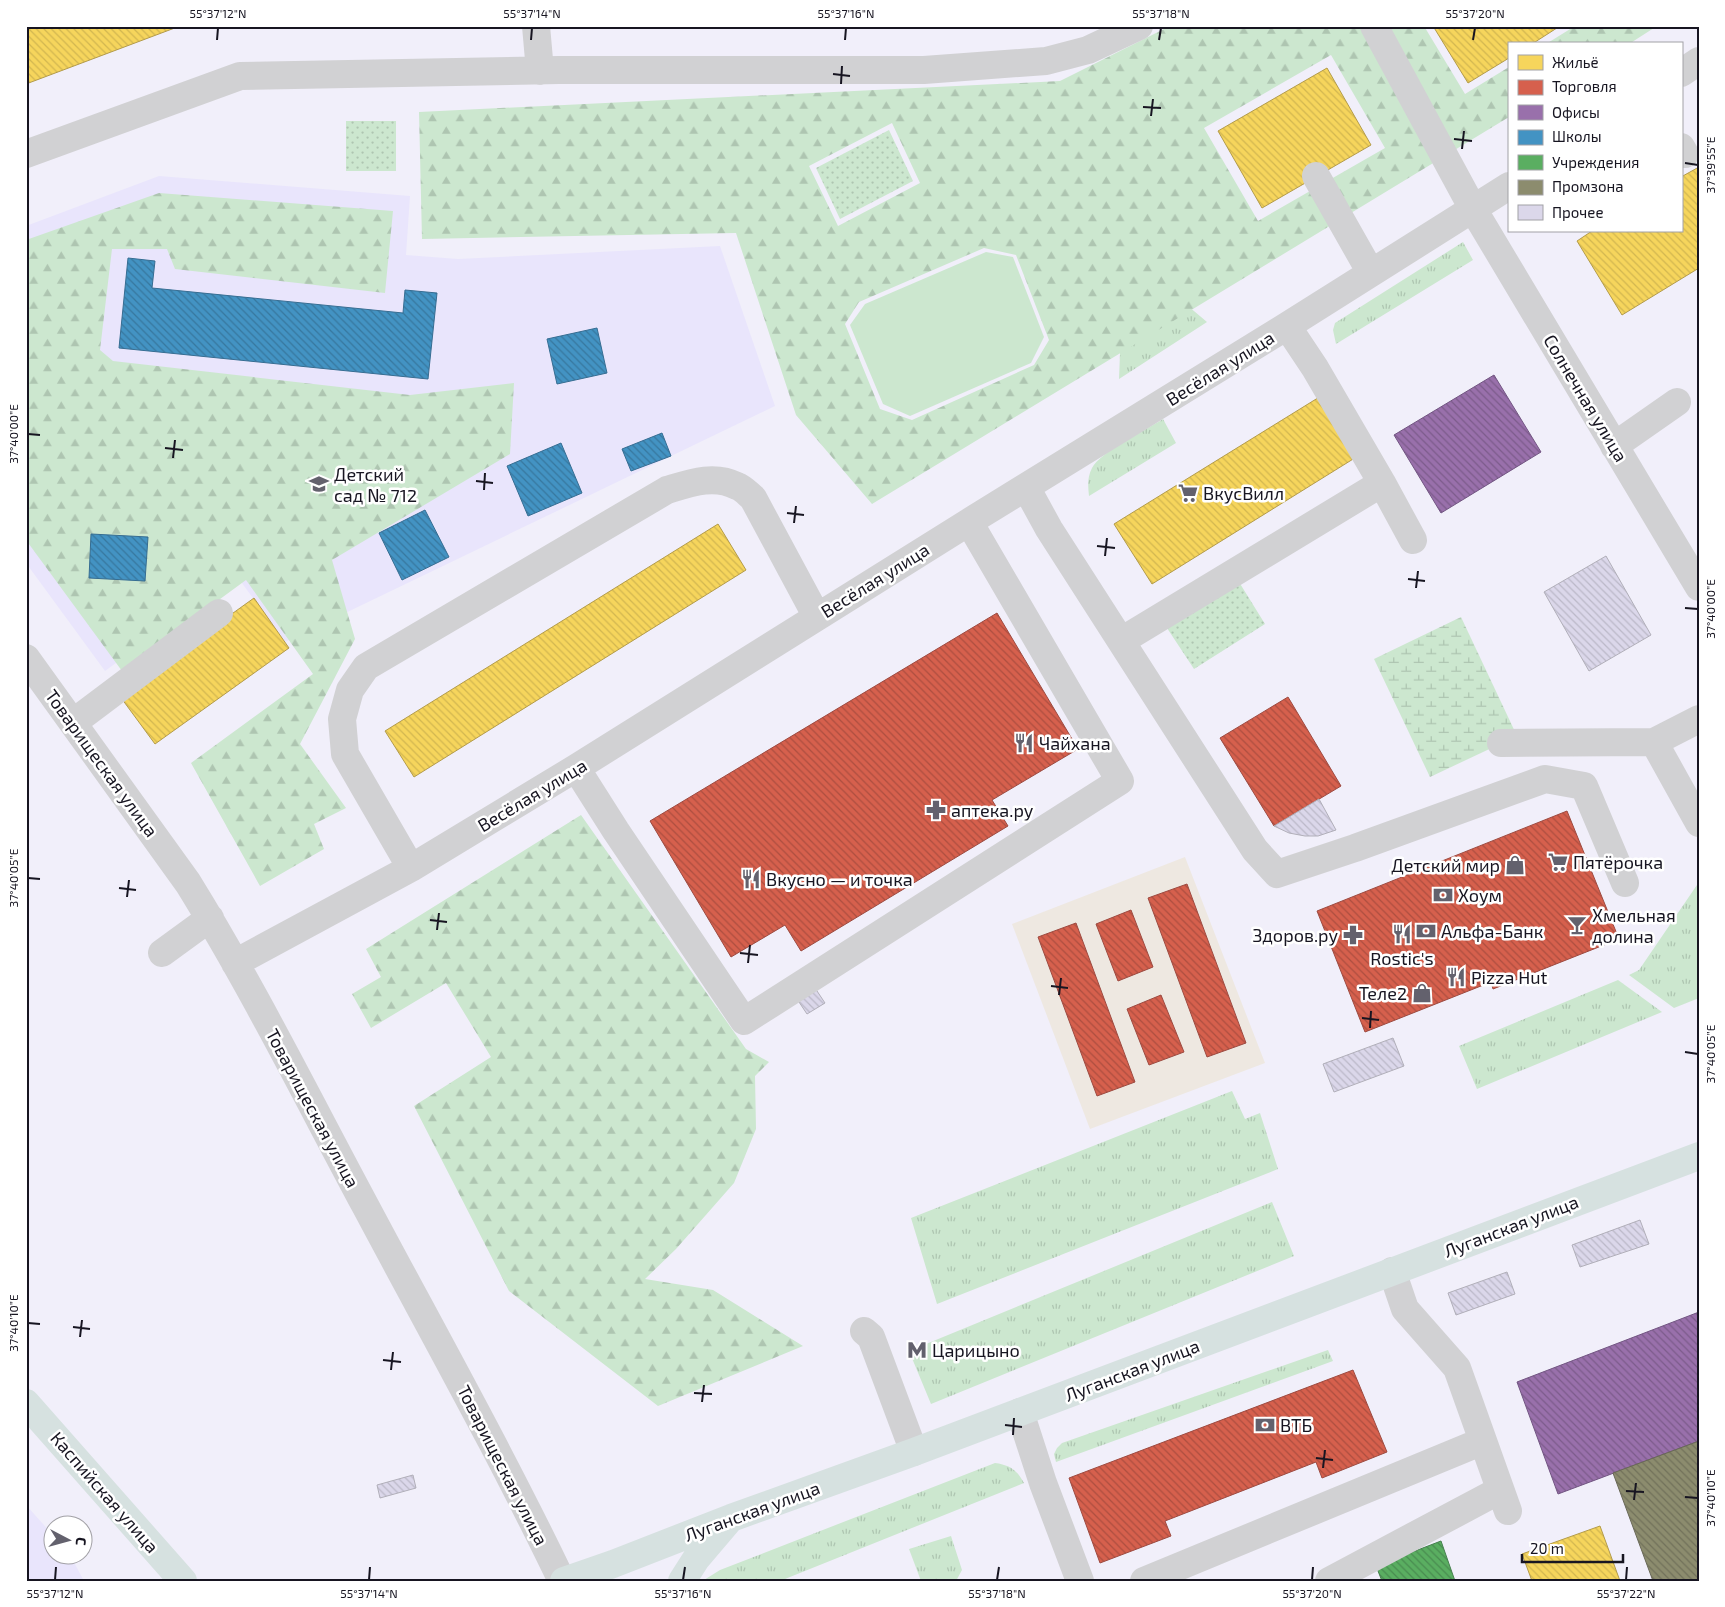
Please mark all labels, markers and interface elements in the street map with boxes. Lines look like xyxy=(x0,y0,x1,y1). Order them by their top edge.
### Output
text: 55°37'12"N xyxy=(190,6,246,20)
text: 55°37'14"N xyxy=(503,6,561,20)
text: 55°37'16"N xyxy=(818,6,874,20)
text: 55°37'18"N xyxy=(1132,6,1190,20)
text: 55°37'20"N xyxy=(1445,6,1505,20)
legend xyxy=(1508,42,1682,232)
text: Жильё xyxy=(1552,53,1599,71)
text: Торговля xyxy=(1552,77,1617,95)
text: Офисы xyxy=(1552,103,1600,121)
text: Школы xyxy=(1552,127,1602,145)
text: 37°39'55"E xyxy=(1703,136,1717,194)
text: Учреждения xyxy=(1552,153,1639,171)
text: Промзона xyxy=(1552,177,1624,195)
text: Прочее xyxy=(1552,203,1604,221)
street label: Весёлая улица xyxy=(1162,326,1278,410)
street label: Солнечная улица xyxy=(1539,330,1633,466)
text: 37°40'00"E xyxy=(6,404,20,464)
place label: Детский сад № 712 xyxy=(334,463,417,506)
school or university icon: Детский сад № 712 xyxy=(308,473,330,495)
supermarket icon: ВкусВилл xyxy=(1177,482,1199,504)
place label: ВкусВилл xyxy=(1203,482,1284,504)
street label: Весёлая улица xyxy=(817,538,933,622)
text: 37°40'00"E xyxy=(1703,579,1717,639)
street label: Товарищеская улица xyxy=(41,685,163,841)
restaurant icon: Чайхана xyxy=(1013,732,1035,754)
place label: Чайхана xyxy=(1039,732,1111,754)
street label: Весёлая улица xyxy=(473,754,591,836)
pharmacy icon: аптека.ру xyxy=(925,799,947,821)
place label: аптека.ру xyxy=(951,799,1034,821)
text: 37°40'05"E xyxy=(6,848,20,907)
supermarket icon: Пятёрочка xyxy=(1547,851,1569,873)
place label: Пятёрочка xyxy=(1573,851,1663,873)
place label: Детский мир xyxy=(1391,854,1500,876)
shop icon: Детский мир xyxy=(1504,854,1526,876)
restaurant icon: Вкусно — и точка xyxy=(740,868,762,890)
place label: Вкусно — и точка xyxy=(766,868,913,890)
bank icon: Хоум xyxy=(1432,884,1454,906)
place label: Хоум xyxy=(1458,884,1502,906)
place label: Хмельная долина xyxy=(1592,904,1676,947)
bar icon: Хмельная долина xyxy=(1566,914,1588,936)
bank icon: Альфа-Банк xyxy=(1415,920,1437,942)
place label: Альфа-Банк xyxy=(1441,920,1544,942)
restaurant icon: Rostic's xyxy=(1391,923,1413,945)
place label: Здоров.ру xyxy=(1252,924,1338,946)
pharmacy icon: Здоров.ру xyxy=(1342,924,1364,946)
place label: Rostic's xyxy=(1370,947,1434,969)
restaurant icon: Pizza Hut xyxy=(1445,966,1467,988)
place label: Pizza Hut xyxy=(1471,966,1548,988)
place label: Теле2 xyxy=(1359,982,1407,1004)
shop icon: Теле2 xyxy=(1411,982,1433,1004)
text: 37°40'05"E xyxy=(1703,1024,1717,1083)
street label: Товарищеская улица xyxy=(262,1025,364,1191)
street label: Луганская улица xyxy=(1441,1190,1581,1262)
text: 37°40'10"E xyxy=(6,1294,20,1352)
street label: Луганская улица xyxy=(1062,1334,1202,1406)
metro station icon: Царицыно xyxy=(906,1339,928,1361)
place label: Царицыно xyxy=(932,1339,1020,1361)
street label: Товарищеская улица xyxy=(453,1381,553,1549)
bank icon: ВТБ xyxy=(1254,1414,1276,1436)
place label: ВТБ xyxy=(1280,1414,1312,1436)
street label: Каспийская улица xyxy=(46,1427,164,1557)
text: 37°40'10"E xyxy=(1703,1469,1717,1527)
street label: Луганская улица xyxy=(681,1476,823,1546)
north arrow xyxy=(42,1514,92,1564)
scale bar xyxy=(1522,1532,1624,1564)
text: С xyxy=(73,1536,90,1546)
text: 20 m xyxy=(1530,1539,1564,1557)
text: 55°37'12"N xyxy=(27,1586,83,1600)
text: 55°37'14"N xyxy=(340,1586,398,1600)
text: 55°37'16"N xyxy=(655,1586,711,1600)
text: 55°37'18"N xyxy=(968,1586,1026,1600)
text: 55°37'20"N xyxy=(1282,1586,1342,1600)
text: 55°37'22"N xyxy=(1597,1586,1655,1600)

